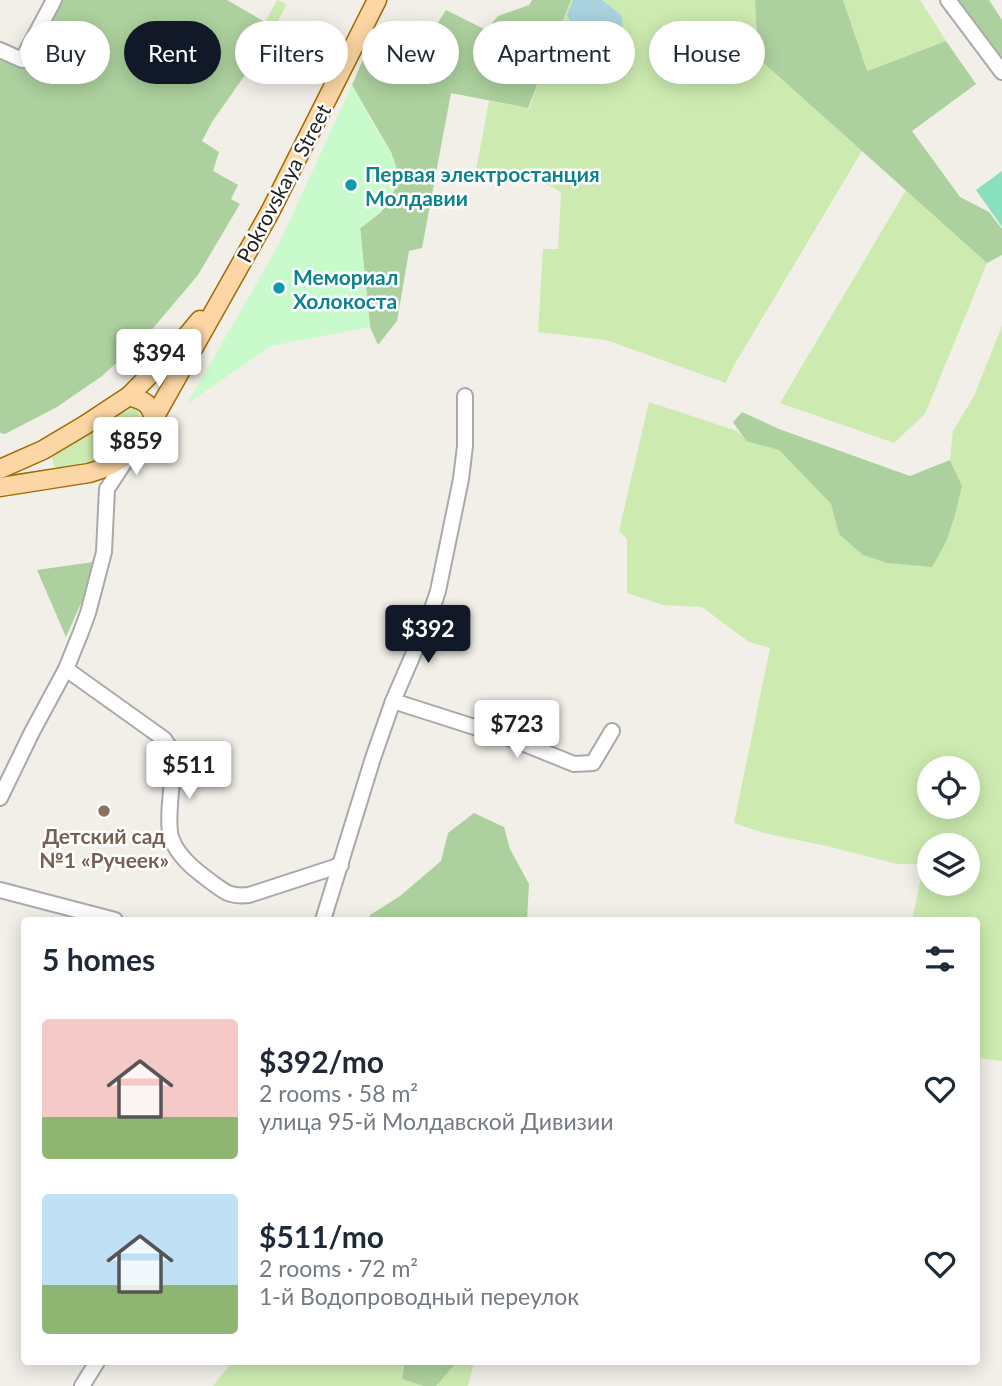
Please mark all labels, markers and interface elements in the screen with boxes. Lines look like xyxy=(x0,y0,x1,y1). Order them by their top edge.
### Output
chip: Buy xyxy=(21,21,110,84)
chip: Rent xyxy=(124,21,221,84)
chip: Filters xyxy=(235,21,348,84)
chip: New xyxy=(362,21,459,84)
chip: Apartment xyxy=(473,21,635,84)
chip: House xyxy=(649,21,765,84)
street label: Pokrovskaya Street xyxy=(231,99,336,266)
place label: Первая электростанция Молдавии xyxy=(365,161,600,210)
marker: Первая электростанция Молдавии xyxy=(343,177,359,193)
place label: Мемориал Холокоста xyxy=(293,264,398,313)
marker: Мемориал Холокоста xyxy=(271,280,287,296)
pin: $394 xyxy=(118,330,200,389)
text: $394 xyxy=(132,338,186,366)
pin: $859 xyxy=(95,418,177,477)
text: $859 xyxy=(109,426,163,454)
pin: $392 xyxy=(387,606,469,665)
text: $392 xyxy=(401,614,455,642)
pin: $723 xyxy=(476,700,558,760)
text: $723 xyxy=(490,709,544,737)
pin: $511 xyxy=(148,742,230,801)
text: $511 xyxy=(162,750,216,778)
map controls xyxy=(917,756,980,896)
button: locate xyxy=(917,756,980,819)
marker: Детский сад №1 «Ручеек» xyxy=(96,803,112,819)
place label: Детский сад №1 «Ручеек» xyxy=(39,823,169,872)
button: layers xyxy=(917,833,980,896)
icon: filters xyxy=(921,940,959,978)
text: 5 homes xyxy=(42,941,155,977)
text: $392/mo xyxy=(259,1043,384,1079)
icon: home xyxy=(98,1047,182,1131)
icon: heart xyxy=(921,1070,959,1108)
text: 2 rooms · 58 m² xyxy=(259,1079,418,1107)
text: улица 95-й Молдавской Дивизии xyxy=(259,1107,613,1135)
text: $511/mo xyxy=(259,1218,384,1254)
icon: home xyxy=(98,1222,182,1306)
icon: heart xyxy=(921,1245,959,1283)
text: 2 rooms · 72 m² xyxy=(259,1254,418,1282)
text: 1-й Водопроводный переулок xyxy=(259,1282,579,1310)

